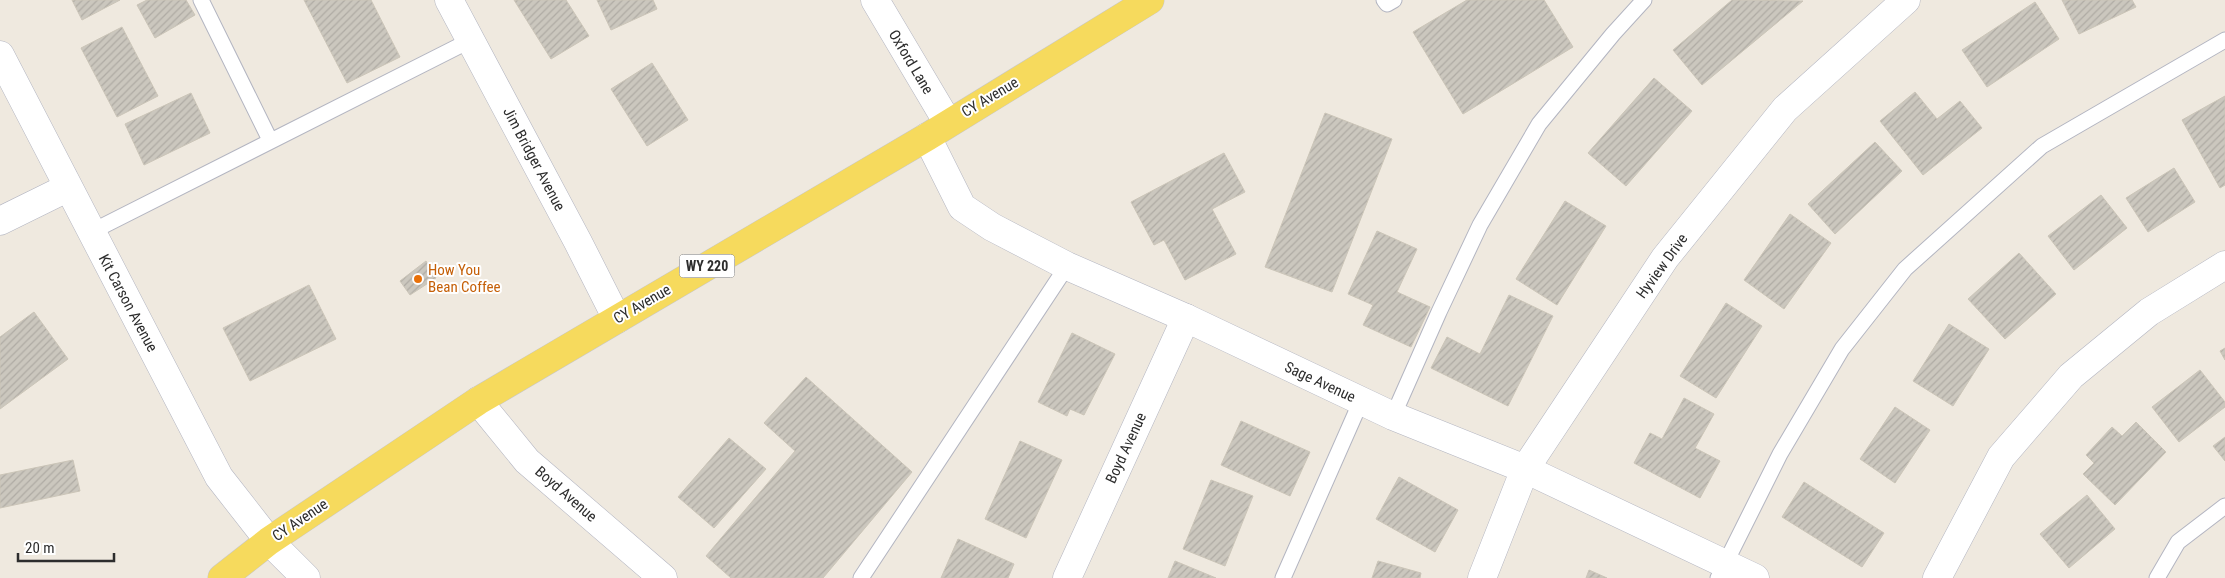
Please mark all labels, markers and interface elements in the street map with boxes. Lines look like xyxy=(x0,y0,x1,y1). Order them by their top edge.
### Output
street label: Oxford Lane xyxy=(885,27,937,97)
street label: CY Avenue xyxy=(958,73,1022,121)
street label: Jim Bridger Avenue xyxy=(499,104,569,214)
street label: Hyview Drive xyxy=(1633,230,1691,302)
street label: Kit Carson Avenue xyxy=(95,251,161,355)
road number: WY 220 xyxy=(680,255,734,278)
place label: How You Bean Coffee xyxy=(428,261,501,296)
marker: How You Bean Coffee xyxy=(412,273,424,285)
street label: CY Avenue xyxy=(610,280,674,328)
street label: Sage Avenue xyxy=(1282,358,1358,406)
street label: Boyd Avenue xyxy=(1102,410,1150,486)
street label: Boyd Avenue xyxy=(531,462,601,526)
street label: CY Avenue xyxy=(269,495,331,545)
scale bar xyxy=(18,530,114,562)
text: 20 m xyxy=(25,539,55,557)

